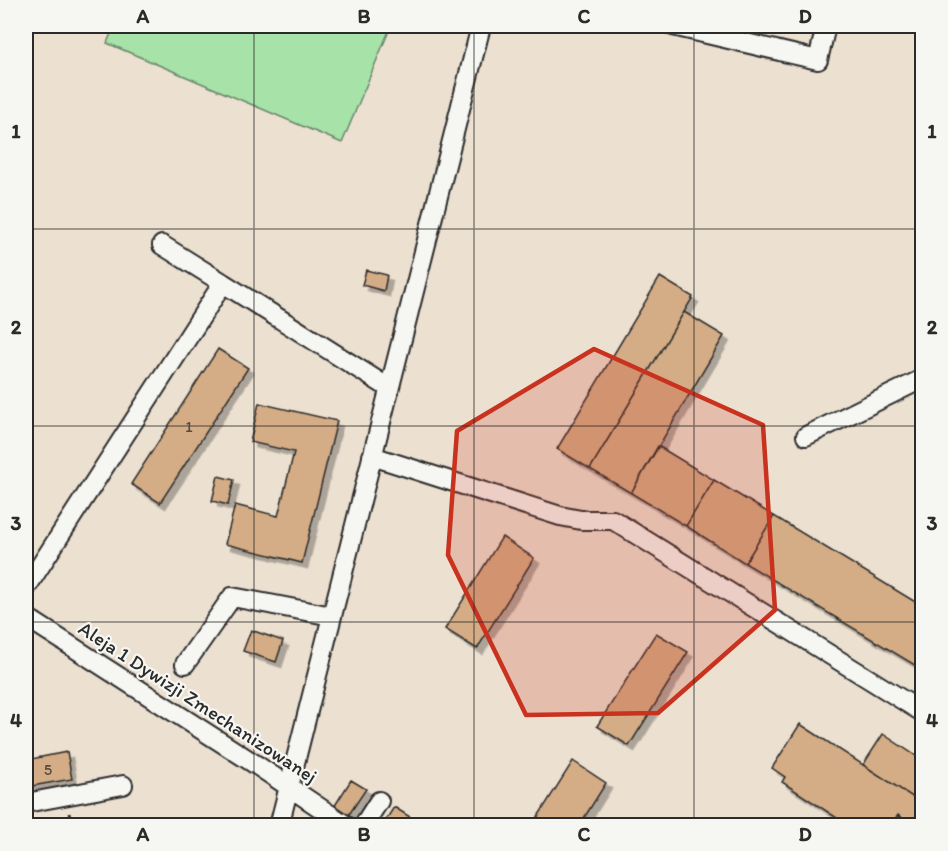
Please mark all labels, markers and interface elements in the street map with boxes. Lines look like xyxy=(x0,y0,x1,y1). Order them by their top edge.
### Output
text: A xyxy=(136,4,150,28)
text: B xyxy=(358,4,371,28)
text: C xyxy=(578,4,591,28)
text: D xyxy=(798,4,812,28)
text: 1 xyxy=(11,119,21,143)
text: 1 xyxy=(927,119,937,143)
text: 2 xyxy=(11,315,22,339)
text: 2 xyxy=(927,315,938,339)
house number: 1 xyxy=(185,417,193,436)
text: 3 xyxy=(11,511,22,535)
text: 3 xyxy=(927,511,938,535)
street label: Aleja 1 Dywizji Zmechanizowanej xyxy=(74,616,322,788)
text: 4 xyxy=(10,708,22,732)
text: 4 xyxy=(926,708,938,732)
house number: 5 xyxy=(44,760,52,779)
text: A xyxy=(136,822,150,846)
text: B xyxy=(358,822,371,846)
text: C xyxy=(578,822,591,846)
text: D xyxy=(798,822,812,846)

